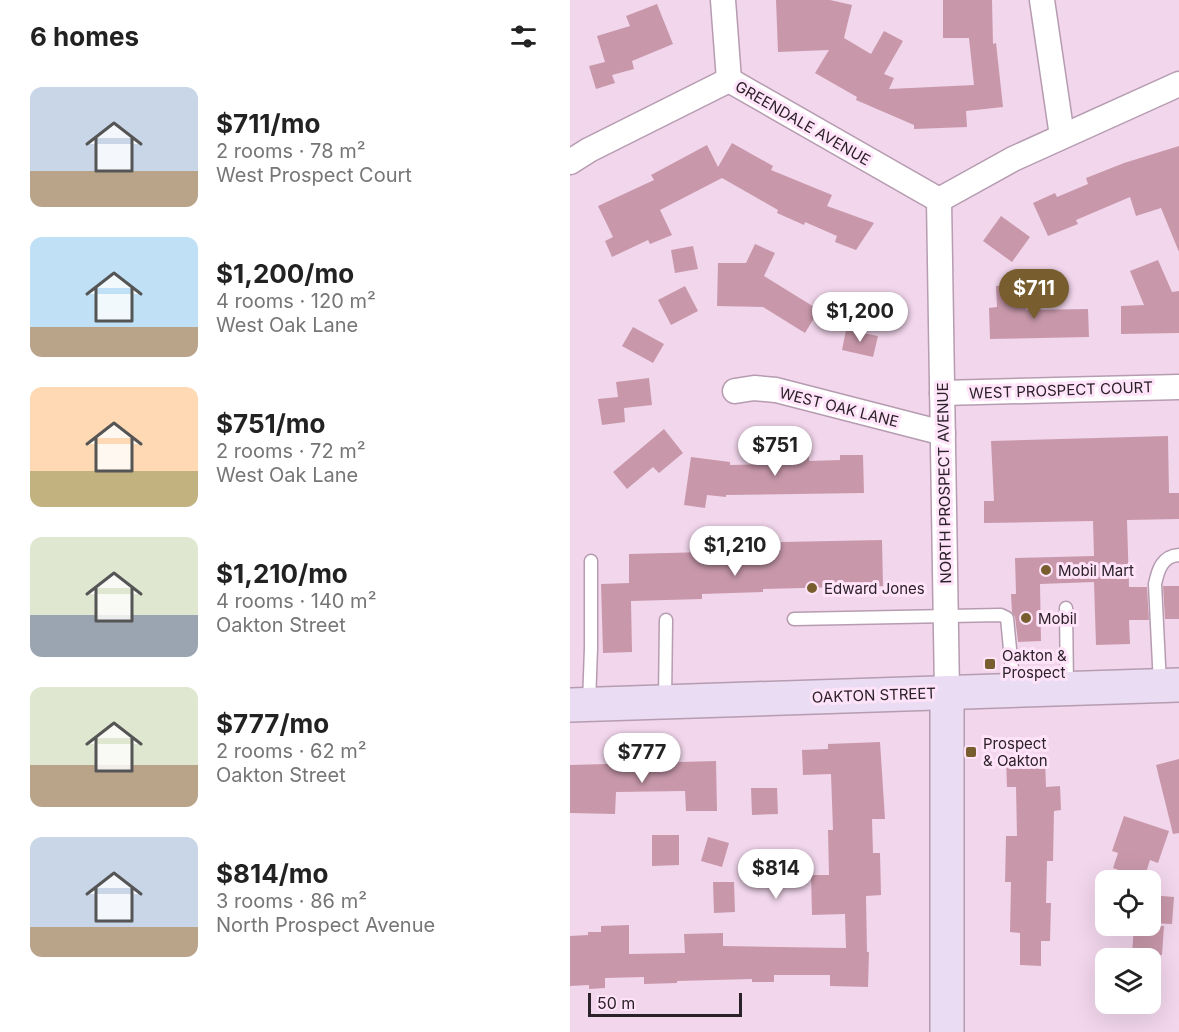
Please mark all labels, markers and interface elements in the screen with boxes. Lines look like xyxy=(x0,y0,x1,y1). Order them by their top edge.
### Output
icon: filters xyxy=(507,20,540,53)
text: 6 homes xyxy=(30,21,139,52)
street label: GREENDALE AVENUE xyxy=(732,77,874,169)
text: $711/mo xyxy=(216,108,320,139)
icon: home xyxy=(78,111,150,183)
text: 2 rooms · 78 m² xyxy=(216,139,365,163)
text: West Prospect Court xyxy=(216,163,412,187)
text: $1,200/mo xyxy=(216,258,354,289)
icon: home xyxy=(78,261,150,333)
pin: $711 xyxy=(998,269,1070,320)
text: $711 xyxy=(1013,276,1055,300)
text: 4 rooms · 120 m² xyxy=(216,289,376,313)
pin: $1,200 xyxy=(811,292,909,343)
text: $1,200 xyxy=(826,299,894,323)
text: West Oak Lane xyxy=(216,313,358,337)
street label: WEST PROSPECT COURT xyxy=(969,377,1153,403)
street label: NORTH PROSPECT AVENUE xyxy=(933,382,955,584)
street label: WEST OAK LANE xyxy=(777,383,901,431)
text: $751/mo xyxy=(216,408,325,439)
icon: home xyxy=(78,411,150,483)
pin: $751 xyxy=(739,426,811,477)
text: $751 xyxy=(752,433,798,457)
text: 2 rooms · 72 m² xyxy=(216,439,366,463)
text: West Oak Lane xyxy=(216,463,358,487)
pin: $1,210 xyxy=(686,526,784,577)
text: $1,210 xyxy=(703,533,767,557)
text: $1,210/mo xyxy=(216,558,348,589)
icon: home xyxy=(78,561,150,633)
place label: Mobil Mart xyxy=(1058,561,1134,580)
marker: Mobil Mart xyxy=(1039,563,1053,577)
place label: Edward Jones xyxy=(824,579,925,598)
marker: Edward Jones xyxy=(805,581,819,595)
text: 4 rooms · 140 m² xyxy=(216,589,376,613)
place label: Mobil xyxy=(1038,609,1077,628)
marker: Mobil xyxy=(1019,611,1033,625)
text: Oakton Street xyxy=(216,613,346,637)
place label: Oakton & Prospect xyxy=(1002,646,1067,682)
marker: Oakton & Prospect xyxy=(983,657,997,671)
street label: OAKTON STREET xyxy=(812,683,936,707)
text: $777/mo xyxy=(216,708,329,739)
icon: home xyxy=(78,711,150,783)
pin: $777 xyxy=(606,733,678,784)
place label: Prospect & Oakton xyxy=(983,734,1048,770)
text: 2 rooms · 62 m² xyxy=(216,739,367,763)
text: $777 xyxy=(618,740,666,764)
marker: Prospect & Oakton xyxy=(964,745,978,759)
text: Oakton Street xyxy=(216,763,346,787)
pin: $814 xyxy=(740,849,812,900)
text: $814 xyxy=(752,856,800,880)
text: $814/mo xyxy=(216,858,329,889)
icon: home xyxy=(78,861,150,933)
map controls xyxy=(1095,870,1161,1014)
button: locate xyxy=(1095,870,1161,936)
text: 3 rooms · 86 m² xyxy=(216,889,367,913)
text: North Prospect Avenue xyxy=(216,913,435,937)
button: layers xyxy=(1095,948,1161,1014)
scale bar xyxy=(588,990,742,1018)
text: 50 m xyxy=(597,993,635,1013)

